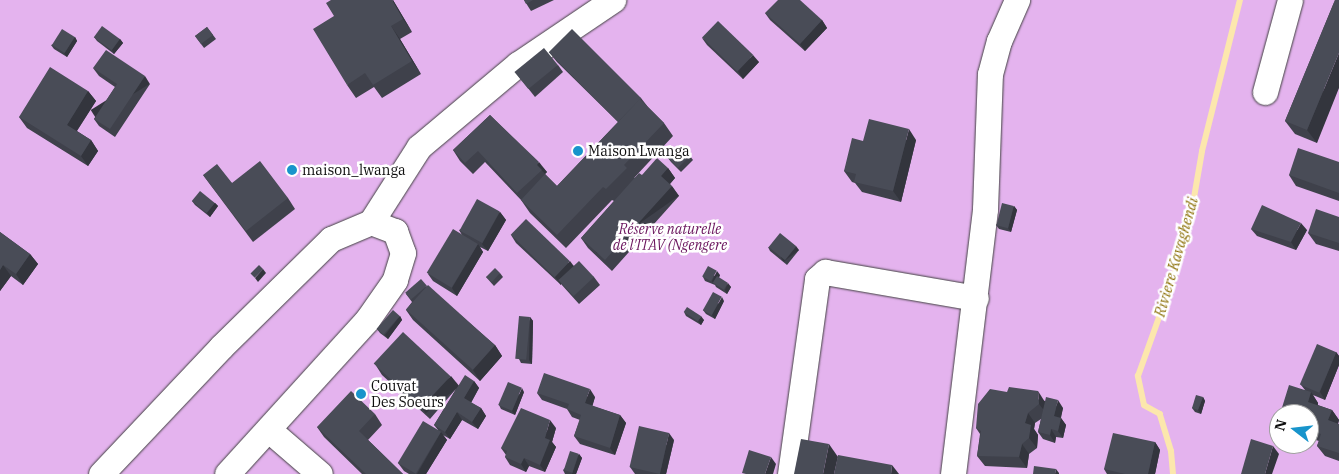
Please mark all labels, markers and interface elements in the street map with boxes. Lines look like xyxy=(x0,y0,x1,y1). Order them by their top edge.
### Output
place label: Maison Lwanga xyxy=(588,143,690,159)
marker: Maison Lwanga xyxy=(572,145,584,157)
place label: maison_lwanga xyxy=(302,162,406,178)
marker: maison_lwanga xyxy=(286,164,298,176)
water label: Riviere Kavaghendi xyxy=(1150,195,1202,319)
park label: Réserve naturelle de l'ITAV (Ngengere xyxy=(613,221,727,253)
place label: Couvat Des Soeurs xyxy=(371,378,444,411)
marker: Couvat Des Soeurs xyxy=(355,388,367,400)
north arrow xyxy=(1269,404,1319,454)
text: N xyxy=(1270,417,1291,433)

